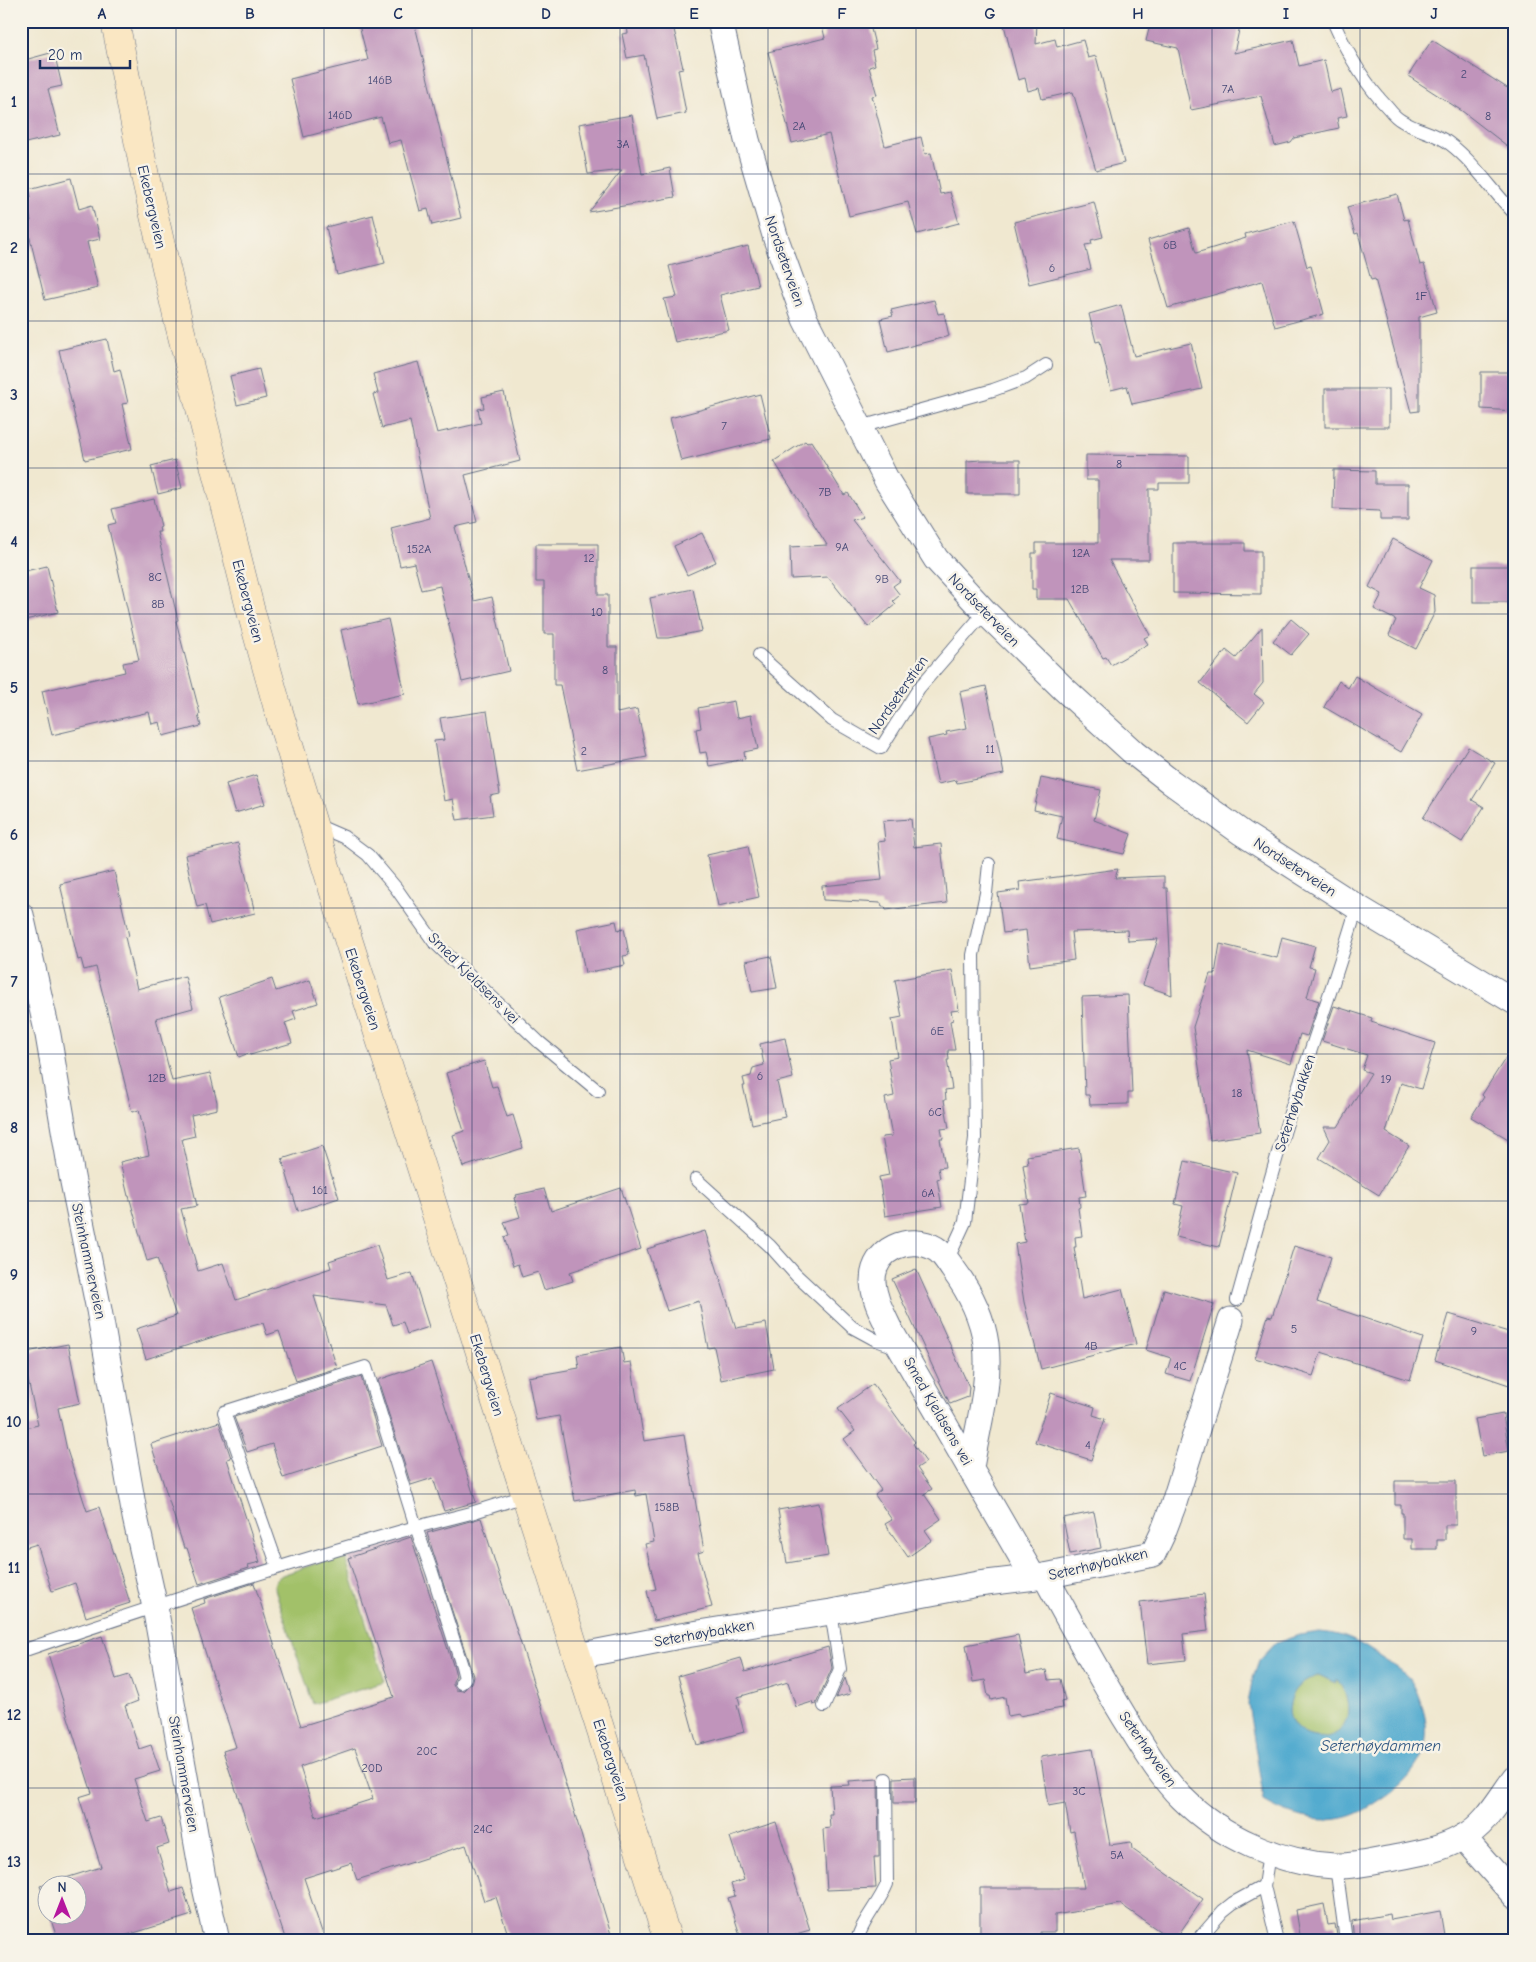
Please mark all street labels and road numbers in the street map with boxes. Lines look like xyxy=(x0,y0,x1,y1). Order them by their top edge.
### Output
street label: Ekebergveien xyxy=(134,163,170,251)
street label: Nordseterveien xyxy=(761,213,809,309)
street label: Ekebergveien xyxy=(228,558,268,644)
street label: Nordseterveien xyxy=(945,570,1023,650)
street label: Nordseterstien xyxy=(864,652,932,738)
street label: Nordseterveien xyxy=(1250,834,1340,900)
street label: Smed Kjeldsens vei xyxy=(425,929,523,1027)
street label: Ekebergveien xyxy=(341,946,385,1032)
street label: Seterhøybakken xyxy=(1271,1052,1319,1154)
street label: Steinhammerveien xyxy=(68,1201,110,1321)
street label: Ekebergveien xyxy=(466,1332,508,1418)
street label: Smed Kjeldsens vei xyxy=(900,1354,976,1468)
street label: Seterhøybakken xyxy=(1047,1544,1149,1584)
street label: Seterhøybakken xyxy=(652,1615,756,1651)
street label: Seterhøyveien xyxy=(1115,1708,1181,1790)
street label: Steinhammerveien xyxy=(165,1714,203,1834)
street label: Ekebergveien xyxy=(589,1717,633,1803)

